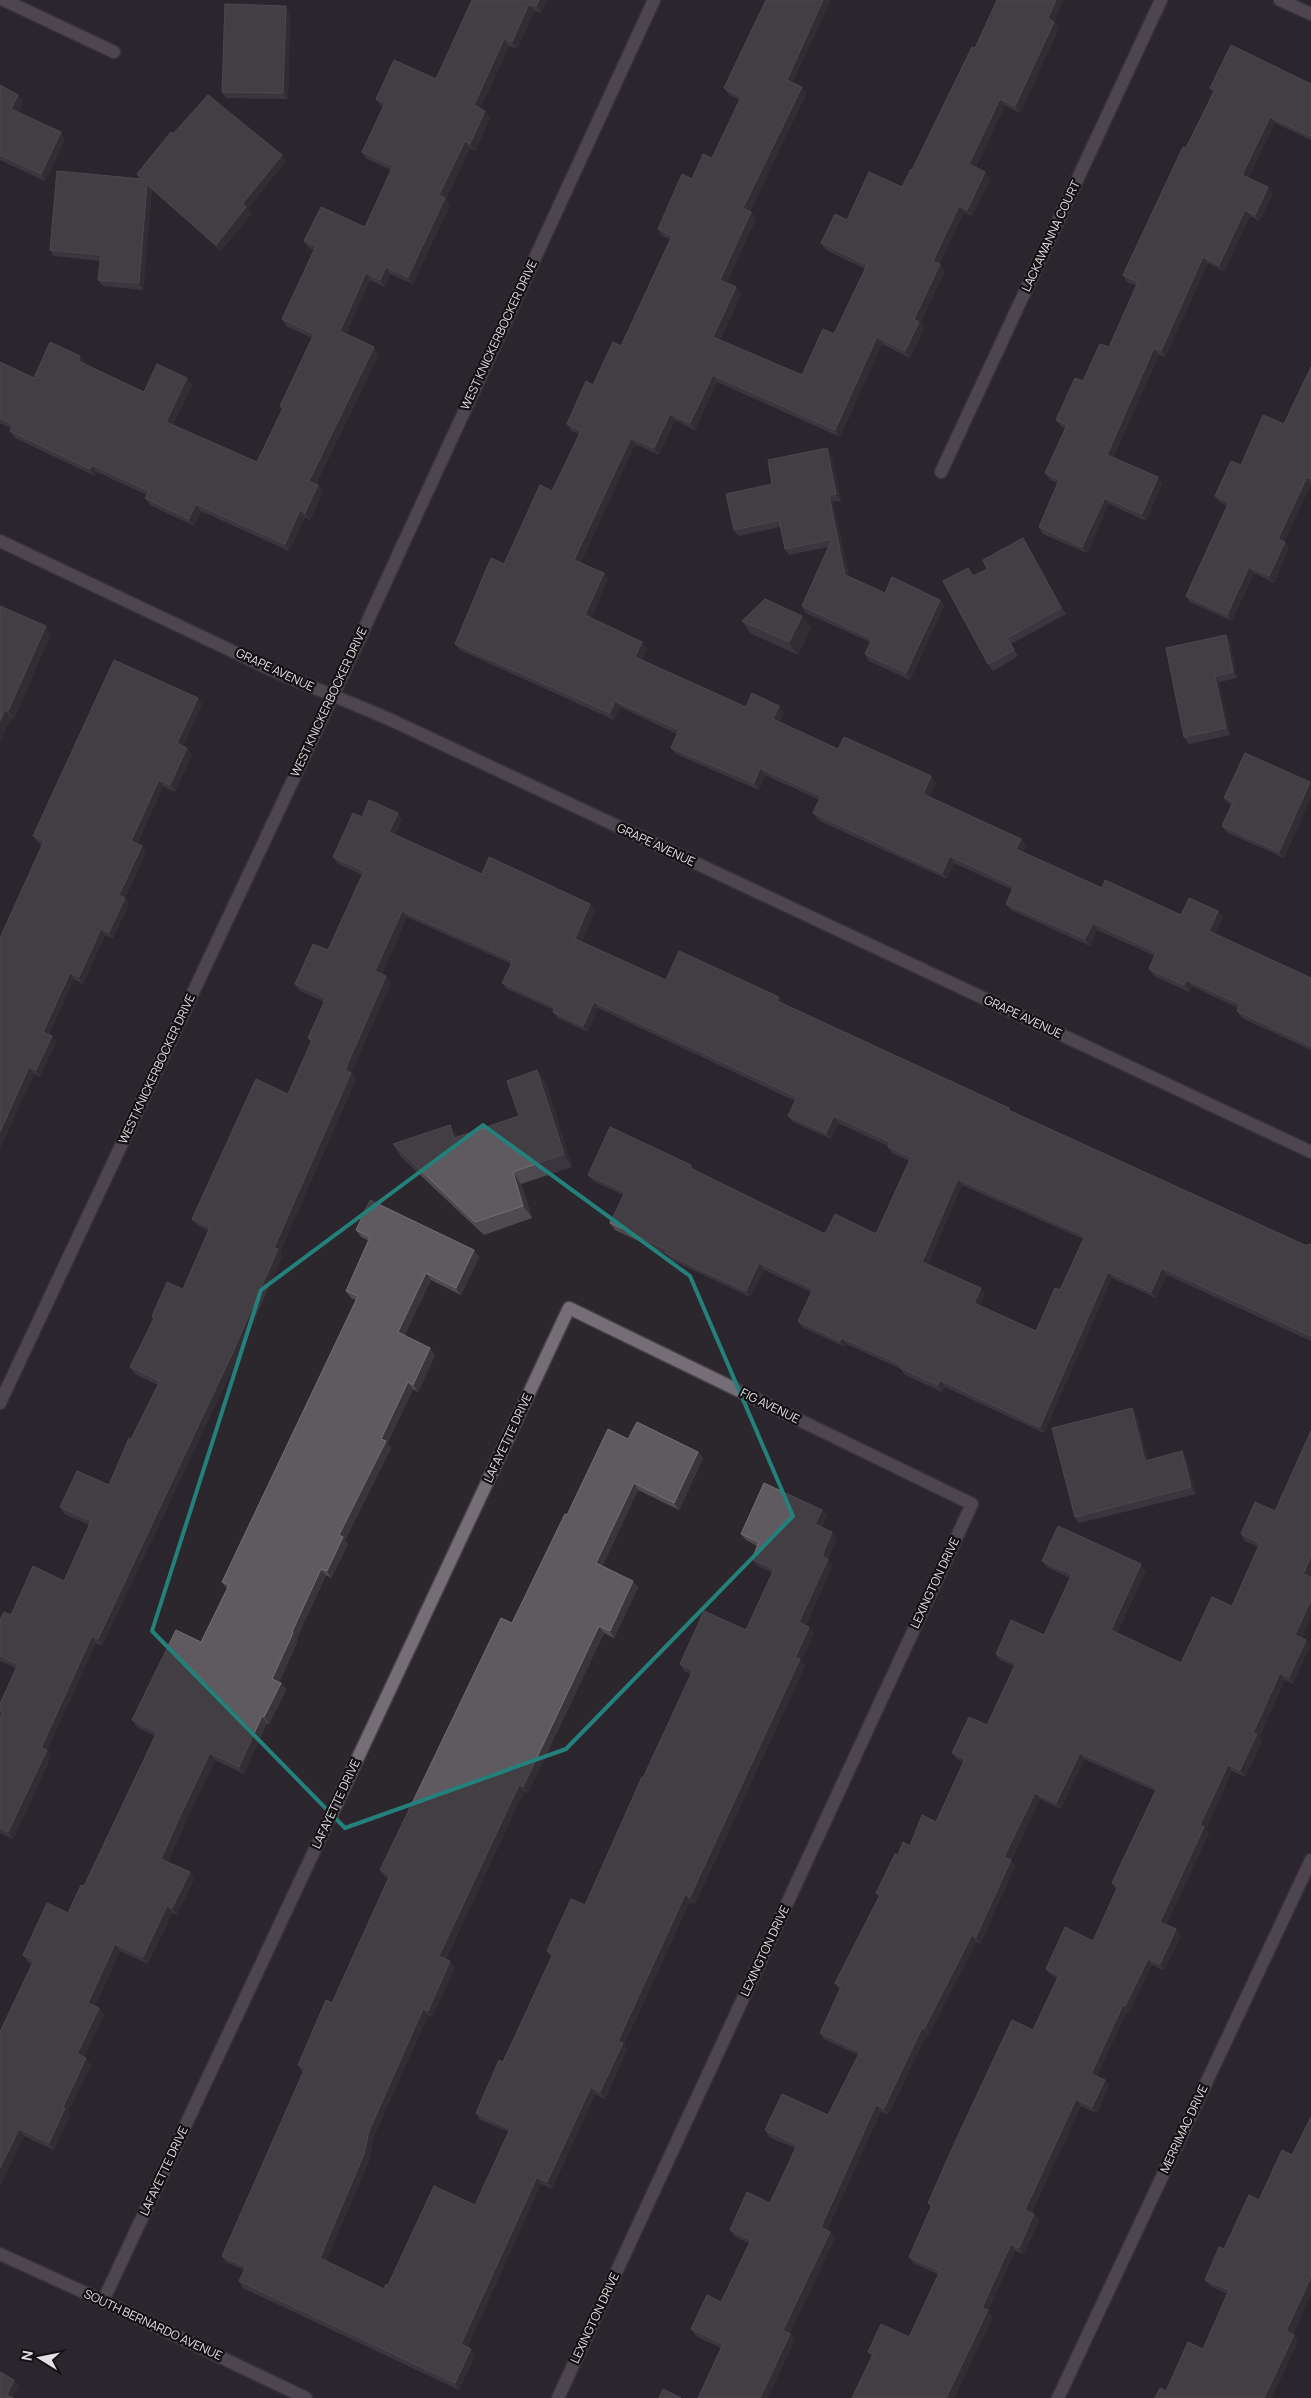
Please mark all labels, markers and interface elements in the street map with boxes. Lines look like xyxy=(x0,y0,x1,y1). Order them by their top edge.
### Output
street label: LACKAWANNA COURT xyxy=(1017,177,1084,294)
street label: WEST KNICKERBOCKER DRIVE xyxy=(456,257,541,413)
street label: WEST KNICKERBOCKER DRIVE xyxy=(286,624,371,780)
street label: GRAPE AVENUE xyxy=(233,644,317,695)
street label: GRAPE AVENUE xyxy=(614,819,698,870)
street label: WEST KNICKERBOCKER DRIVE xyxy=(114,991,199,1147)
street label: GRAPE AVENUE xyxy=(981,991,1065,1042)
street label: FIG AVENUE xyxy=(738,1384,803,1427)
street label: LAFAYETTE DRIVE xyxy=(479,1390,536,1485)
street label: LEXINGTON DRIVE xyxy=(906,1534,963,1631)
street label: LAFAYETTE DRIVE xyxy=(307,1756,364,1851)
street label: LEXINGTON DRIVE xyxy=(736,1902,793,1999)
street label: MERRIMAC DRIVE xyxy=(1156,2082,1212,2176)
street label: LAFAYETTE DRIVE xyxy=(135,2123,192,2218)
street label: LEXINGTON DRIVE xyxy=(566,2269,623,2366)
street label: SOUTH BERNARDO AVENUE xyxy=(81,2285,225,2364)
north arrow xyxy=(15,2333,65,2383)
text: N xyxy=(16,2349,37,2362)

